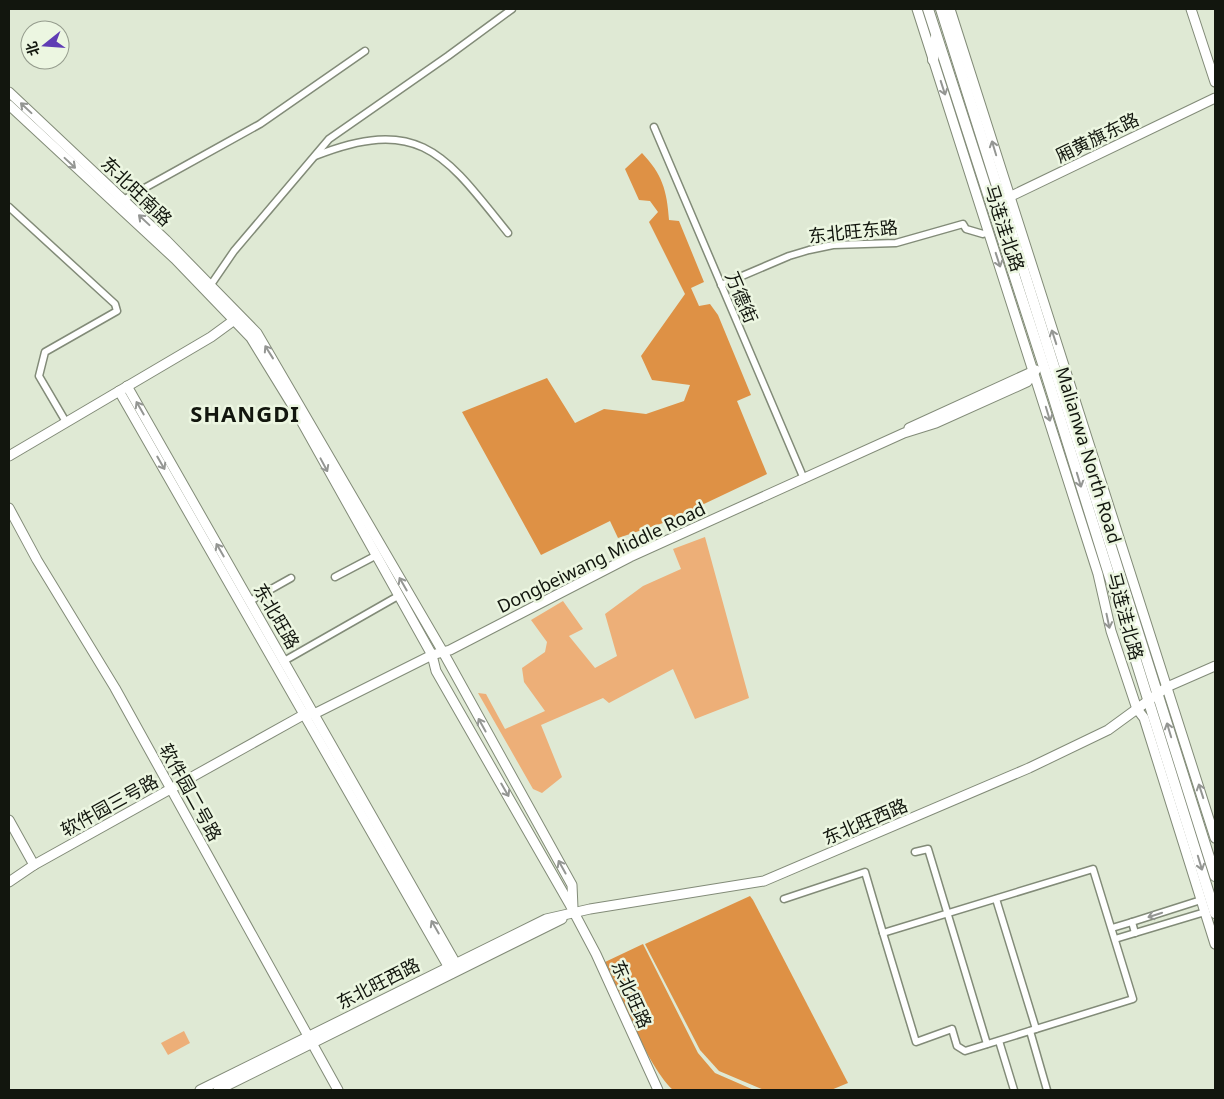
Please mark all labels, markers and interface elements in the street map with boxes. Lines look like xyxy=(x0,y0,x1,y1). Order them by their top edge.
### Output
north arrow xyxy=(20,20,70,70)
text: 北 xyxy=(21,39,43,58)
one-way arrow xyxy=(939,80,948,96)
one-way arrow xyxy=(20,102,33,114)
street label: 厢黄旗东路 xyxy=(1051,106,1143,168)
one-way arrow xyxy=(989,141,999,157)
street label: 东北旺南路 xyxy=(96,151,178,231)
one-way arrow xyxy=(63,157,76,169)
street label: 马连洼北路 xyxy=(980,181,1030,275)
one-way arrow xyxy=(138,214,150,226)
street label: 东北旺东路 xyxy=(807,214,899,248)
one-way arrow xyxy=(994,251,1004,267)
street label: 万德街 xyxy=(720,267,764,327)
one-way arrow xyxy=(1049,329,1058,345)
one-way arrow xyxy=(264,346,274,360)
street label: Malianwa North Road xyxy=(1051,364,1127,546)
district label: SHANGDI xyxy=(190,398,300,428)
one-way arrow xyxy=(135,401,145,416)
one-way arrow xyxy=(1044,406,1054,422)
one-way arrow xyxy=(156,456,166,471)
one-way arrow xyxy=(320,457,330,472)
one-way arrow xyxy=(1075,472,1085,488)
street label: Dongbeiwang Middle Road xyxy=(493,496,709,618)
one-way arrow xyxy=(215,543,225,557)
street label: 马连洼北路 xyxy=(1103,569,1149,663)
one-way arrow xyxy=(398,577,408,591)
street label: 东北旺路 xyxy=(249,579,305,653)
one-way arrow xyxy=(1104,612,1113,628)
one-way arrow xyxy=(477,719,487,733)
one-way arrow xyxy=(1164,722,1173,738)
street label: 软件园二号路 xyxy=(154,739,228,845)
street label: 软件园三号路 xyxy=(56,768,162,842)
one-way arrow xyxy=(500,783,510,798)
one-way arrow xyxy=(1195,784,1205,800)
street label: 东北旺西路 xyxy=(819,792,911,850)
one-way arrow xyxy=(1195,855,1205,871)
one-way arrow xyxy=(557,860,567,874)
one-way arrow xyxy=(1147,910,1163,920)
one-way arrow xyxy=(430,920,440,934)
street label: 东北旺西路 xyxy=(332,952,424,1014)
street label: 东北旺路 xyxy=(606,956,658,1032)

